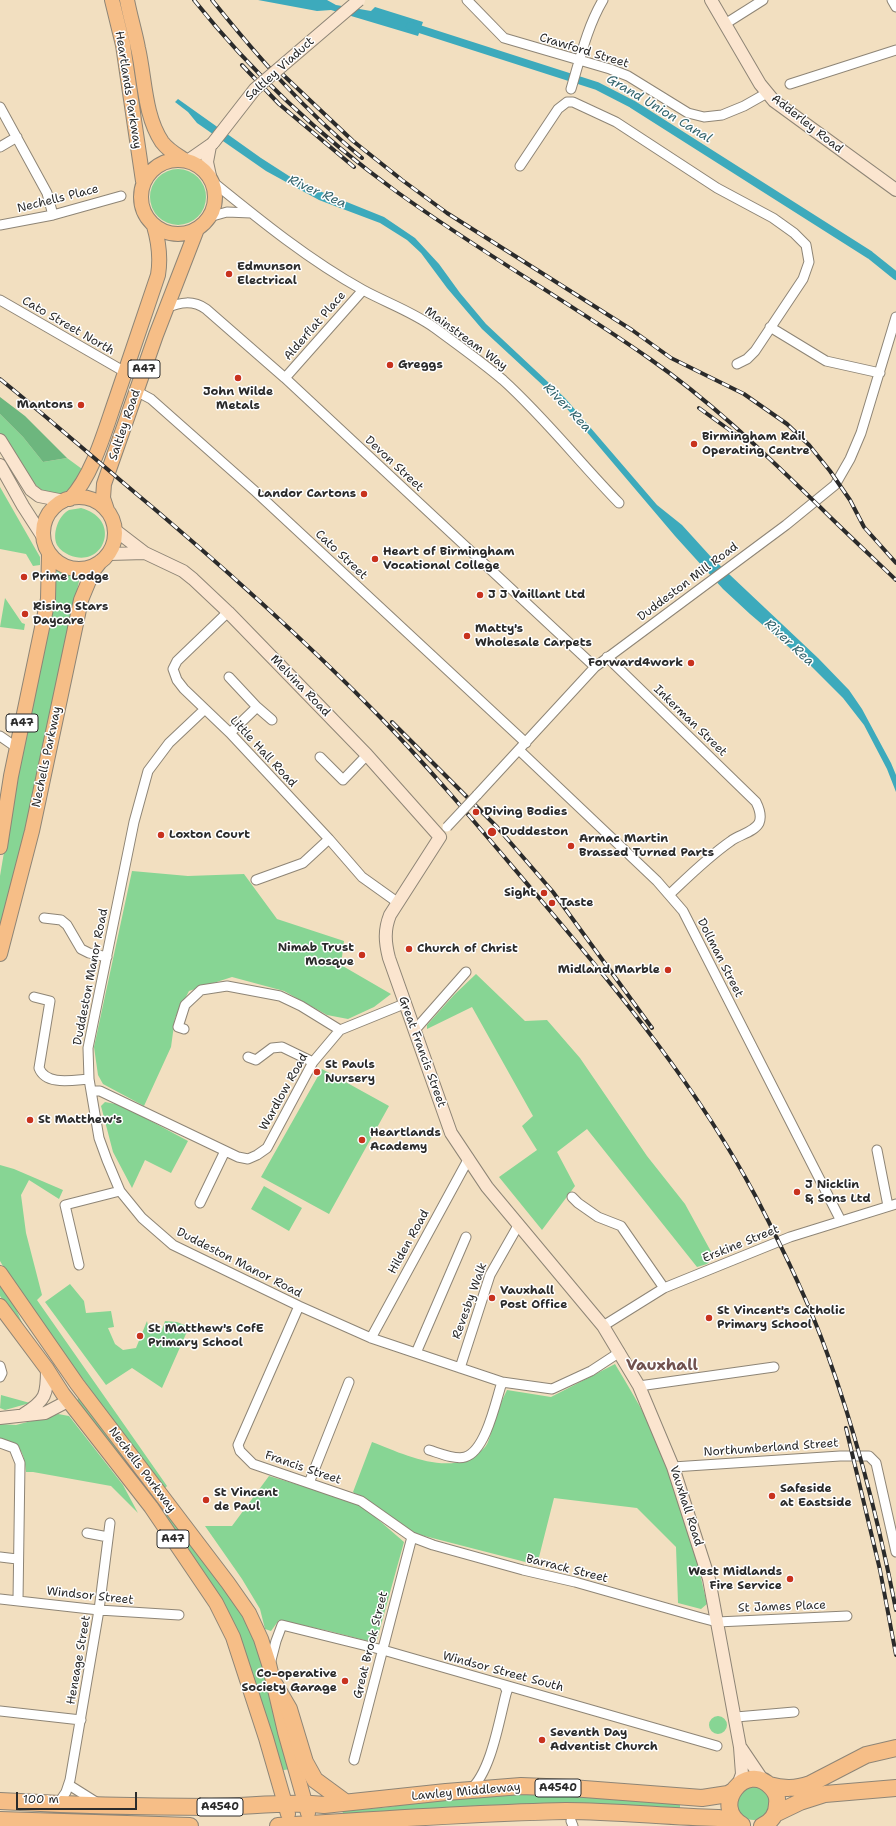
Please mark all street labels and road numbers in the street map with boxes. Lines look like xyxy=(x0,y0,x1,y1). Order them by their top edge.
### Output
street label: Heartlands Parkway xyxy=(112,30,144,150)
street label: Crawford Street xyxy=(538,31,630,71)
street label: Saltley Viaduct xyxy=(243,34,317,104)
street label: Adderley Road xyxy=(768,92,846,156)
street label: Nechells Place xyxy=(16,182,100,216)
street label: Alderflat Place xyxy=(281,289,349,363)
street label: Cato Street North xyxy=(19,294,117,358)
street label: Mainstream Way xyxy=(422,304,510,374)
road number: A47 xyxy=(128,360,160,378)
street label: Saltley Road xyxy=(106,388,144,462)
street label: Devon Street xyxy=(362,433,426,495)
street label: Cato Street xyxy=(312,527,370,583)
street label: Duddeston Mill Road xyxy=(635,540,741,624)
street label: Melvina Road xyxy=(267,652,333,720)
street label: Inkerman Street xyxy=(650,682,730,760)
street label: Nechells Parkway xyxy=(29,705,65,809)
road number: A47 xyxy=(6,714,38,732)
street label: Little Hall Road xyxy=(227,714,299,790)
street label: Duddeston Manor Road xyxy=(71,907,111,1047)
street label: Dollman Street xyxy=(694,916,746,1000)
street label: Great Francis Street xyxy=(395,994,449,1110)
street label: Wardlow Road xyxy=(257,1051,311,1133)
street label: Hilden Road xyxy=(385,1207,433,1277)
street label: Erskine Street xyxy=(701,1222,781,1266)
street label: Duddeston Manor Road xyxy=(174,1225,304,1301)
street label: Revesby Walk xyxy=(450,1261,490,1341)
street label: Nechells Parkway xyxy=(105,1425,179,1515)
street label: Northumberland Street xyxy=(703,1436,839,1460)
street label: Francis Street xyxy=(263,1448,343,1488)
street label: Vauxhall Road xyxy=(666,1464,706,1548)
road number: A47 xyxy=(157,1530,189,1548)
street label: Barrack Street xyxy=(525,1552,609,1586)
street label: Windsor Street xyxy=(46,1584,134,1608)
street label: Great Brook Street xyxy=(351,1590,391,1700)
street label: St James Place xyxy=(738,1598,826,1616)
street label: Heneage Street xyxy=(64,1614,94,1706)
street label: Windsor Street South xyxy=(441,1649,565,1695)
road number: A4540 xyxy=(535,1779,581,1797)
street label: Lawley Middleway xyxy=(411,1780,521,1804)
road number: A4540 xyxy=(197,1798,243,1816)

